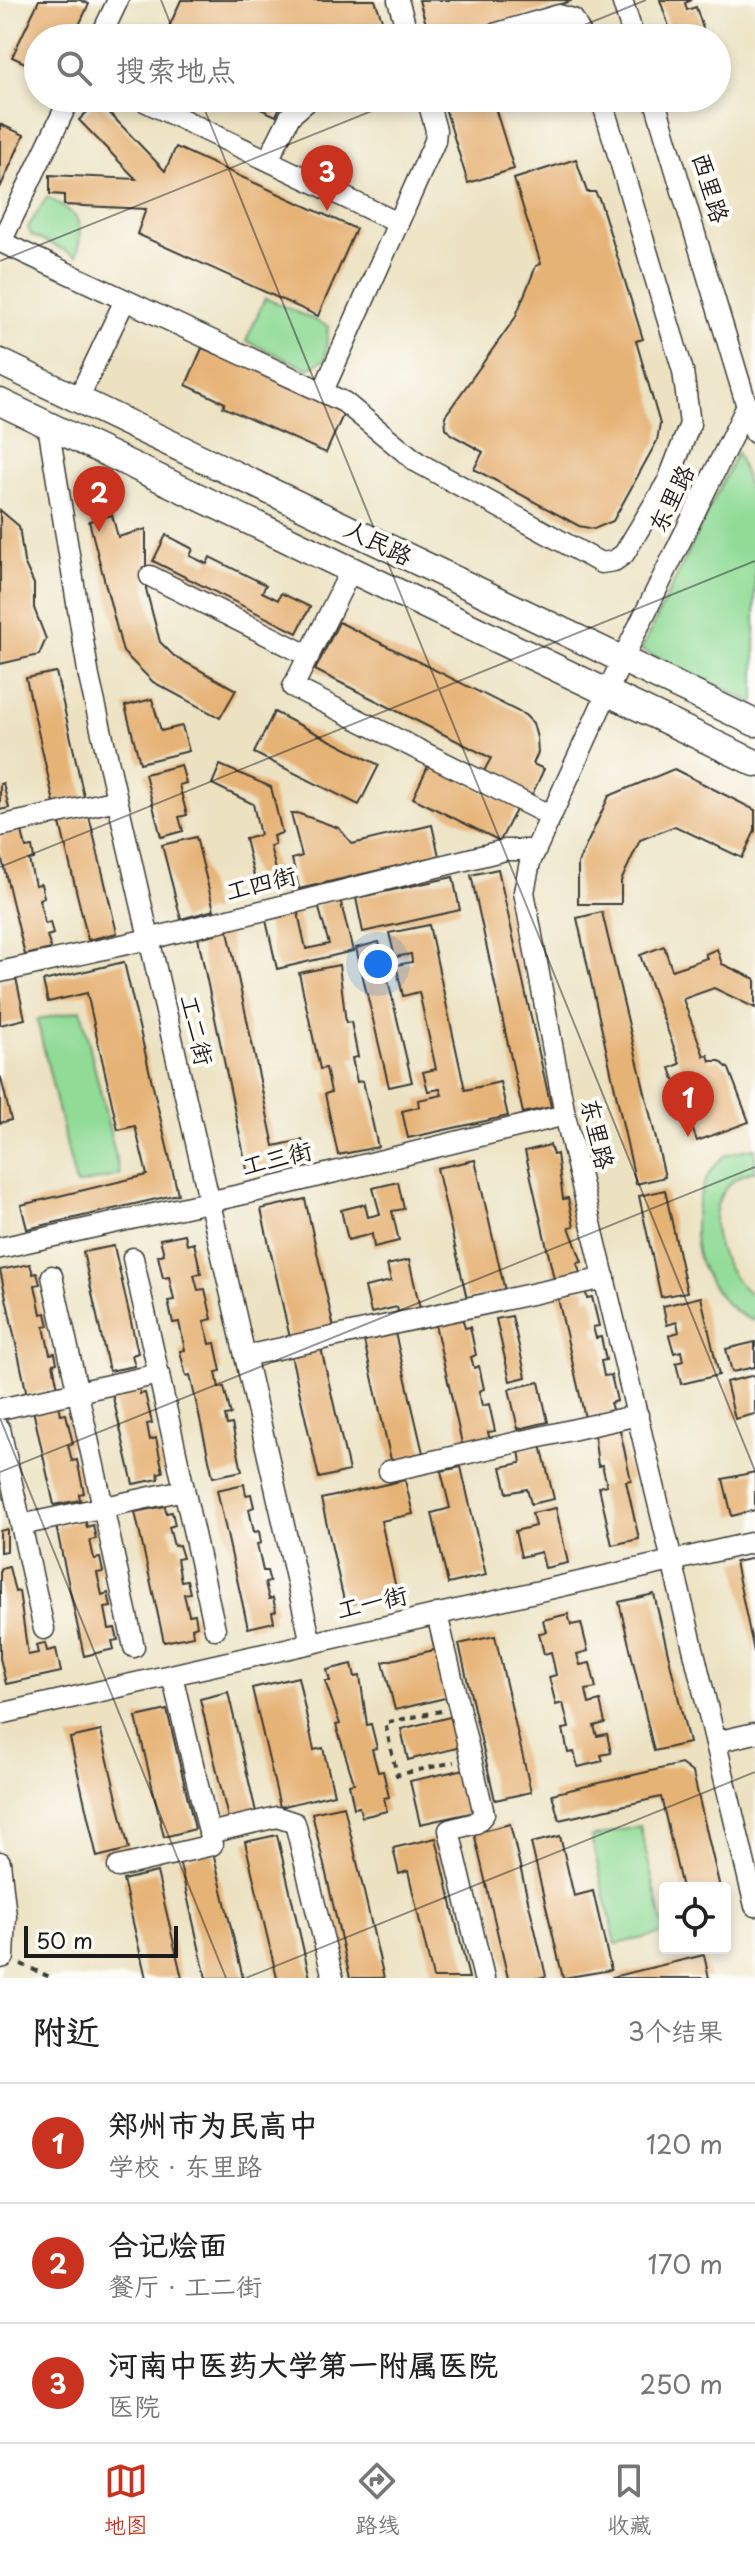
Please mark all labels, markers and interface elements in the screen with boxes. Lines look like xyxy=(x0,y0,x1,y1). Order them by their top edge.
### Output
search box xyxy=(24,24,731,112)
icon: search xyxy=(52,46,96,90)
text: 搜索地点 xyxy=(116,46,236,91)
pin: 3 xyxy=(301,145,353,211)
street label: 西里路 xyxy=(684,148,740,227)
street label: 东里路 xyxy=(638,458,702,538)
pin: 2 xyxy=(73,466,125,532)
street label: 人民路 xyxy=(339,509,419,573)
street label: 工四街 xyxy=(221,856,300,908)
your location xyxy=(358,944,398,984)
street label: 工二街 xyxy=(172,990,224,1069)
pin: 1 xyxy=(662,1071,714,1137)
street label: 东里路 xyxy=(573,1094,625,1173)
street label: 工三街 xyxy=(237,1131,316,1183)
street label: 工一街 xyxy=(332,1575,411,1627)
map controls xyxy=(659,1882,731,1954)
button: locate xyxy=(659,1882,731,1954)
scale bar xyxy=(24,1922,178,1958)
text: 50 m xyxy=(36,1923,93,1956)
text: 附近 xyxy=(32,2004,100,2056)
text: 3个结果 xyxy=(628,2011,723,2050)
text: 郑州市为民高中 xyxy=(108,2101,318,2146)
text: 1 xyxy=(52,2124,64,2163)
text: 120 m xyxy=(646,2124,723,2163)
text: 学校 · 东里路 xyxy=(108,2146,262,2185)
text: 合记烩面 xyxy=(108,2221,228,2266)
text: 2 xyxy=(49,2244,67,2283)
text: 170 m xyxy=(648,2244,723,2283)
text: 餐厅 · 工二街 xyxy=(108,2266,262,2305)
text: 河南中医药大学第一附属医院 xyxy=(108,2341,498,2386)
text: 3 xyxy=(49,2364,67,2403)
text: 250 m xyxy=(639,2364,723,2403)
text: 医院 xyxy=(108,2386,160,2425)
tab: 地图 xyxy=(104,2459,148,2540)
tab: 路线 xyxy=(355,2459,399,2540)
tab: 收藏 xyxy=(607,2459,651,2540)

